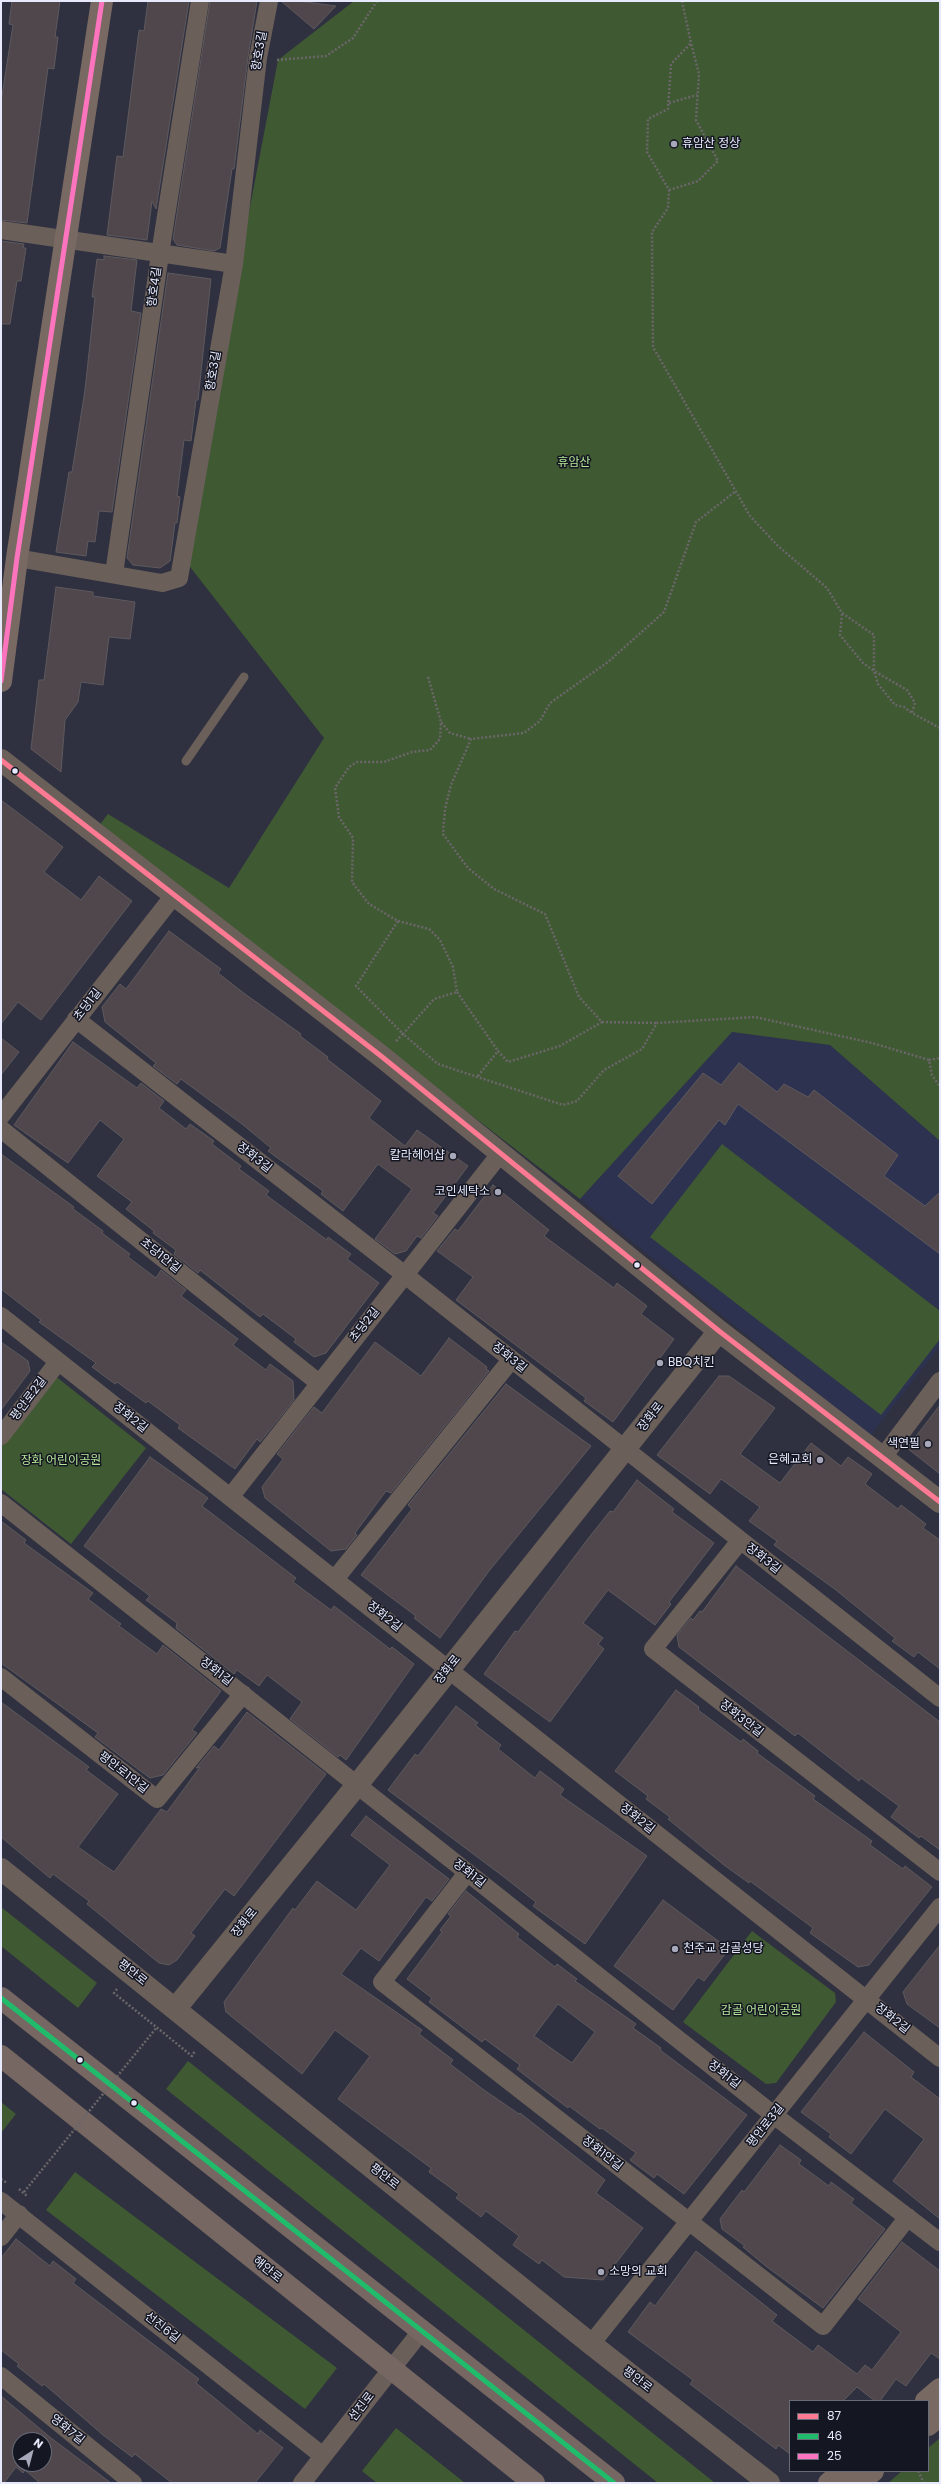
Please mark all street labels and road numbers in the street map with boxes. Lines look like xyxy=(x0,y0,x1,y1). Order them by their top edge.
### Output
street label: 항호3길 xyxy=(249,30,271,72)
street label: 항호4길 xyxy=(145,266,165,308)
street label: 항호3길 xyxy=(203,350,225,392)
street label: 초당1길 xyxy=(71,986,105,1024)
street label: 장화3길 xyxy=(234,1140,274,1176)
street label: 초당1안길 xyxy=(137,1235,183,1277)
street label: 초당2길 xyxy=(347,1305,383,1345)
street label: 장화3길 xyxy=(489,1340,529,1376)
street label: 평안로2길 xyxy=(8,1374,50,1424)
street label: 장화2길 xyxy=(110,1400,150,1436)
street label: 장화로 xyxy=(635,1400,667,1434)
street label: 장화3길 xyxy=(743,1541,783,1577)
street label: 장화2길 xyxy=(364,1599,404,1635)
street label: 장화로 xyxy=(432,1653,464,1687)
street label: 장화1길 xyxy=(197,1655,235,1689)
street label: 장화3안길 xyxy=(716,1698,766,1740)
street label: 평안로1안길 xyxy=(95,1749,151,1797)
street label: 장화2길 xyxy=(617,1801,657,1837)
street label: 장화1길 xyxy=(450,1857,488,1891)
street label: 장화로 xyxy=(229,1906,261,1940)
street label: 평안로 xyxy=(115,1957,149,1989)
street label: 장화2길 xyxy=(872,2001,912,2037)
street label: 장화1길 xyxy=(705,2058,743,2092)
street label: 평안로3길 xyxy=(744,2102,788,2150)
street label: 장화1안길 xyxy=(579,2134,625,2174)
street label: 평안로 xyxy=(367,2161,401,2193)
street label: 해안로 xyxy=(250,2254,284,2286)
street label: 선진6길 xyxy=(142,2310,182,2346)
street label: 평안로 xyxy=(620,2364,654,2396)
street label: 선진로 xyxy=(346,2390,378,2424)
street label: 영화7길 xyxy=(47,2412,87,2448)

